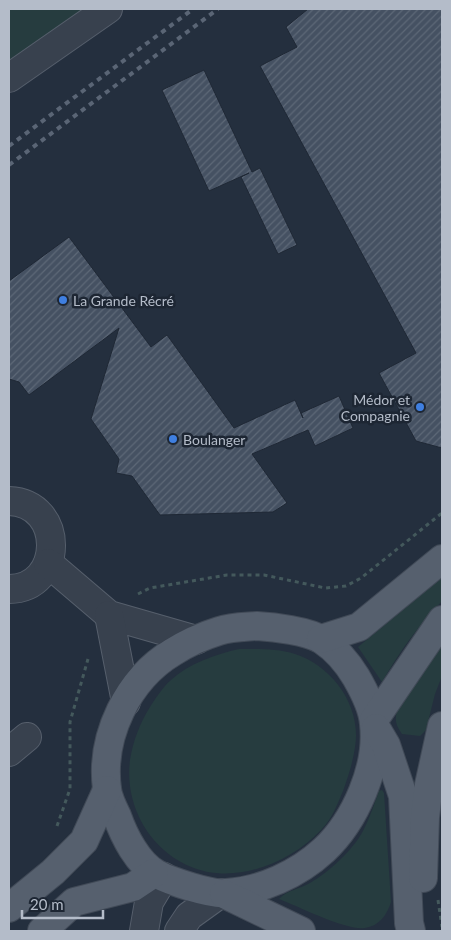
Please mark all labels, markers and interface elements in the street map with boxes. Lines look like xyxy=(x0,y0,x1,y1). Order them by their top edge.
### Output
place label: La Grande Récré xyxy=(73,292,174,309)
marker: La Grande Récré xyxy=(57,294,69,306)
place label: Médor et Compagnie xyxy=(341,391,410,424)
marker: Médor et Compagnie xyxy=(414,401,426,413)
place label: Boulanger xyxy=(183,431,245,448)
marker: Boulanger xyxy=(167,433,179,445)
scale bar xyxy=(22,888,104,920)
text: 20 m xyxy=(30,895,64,913)

